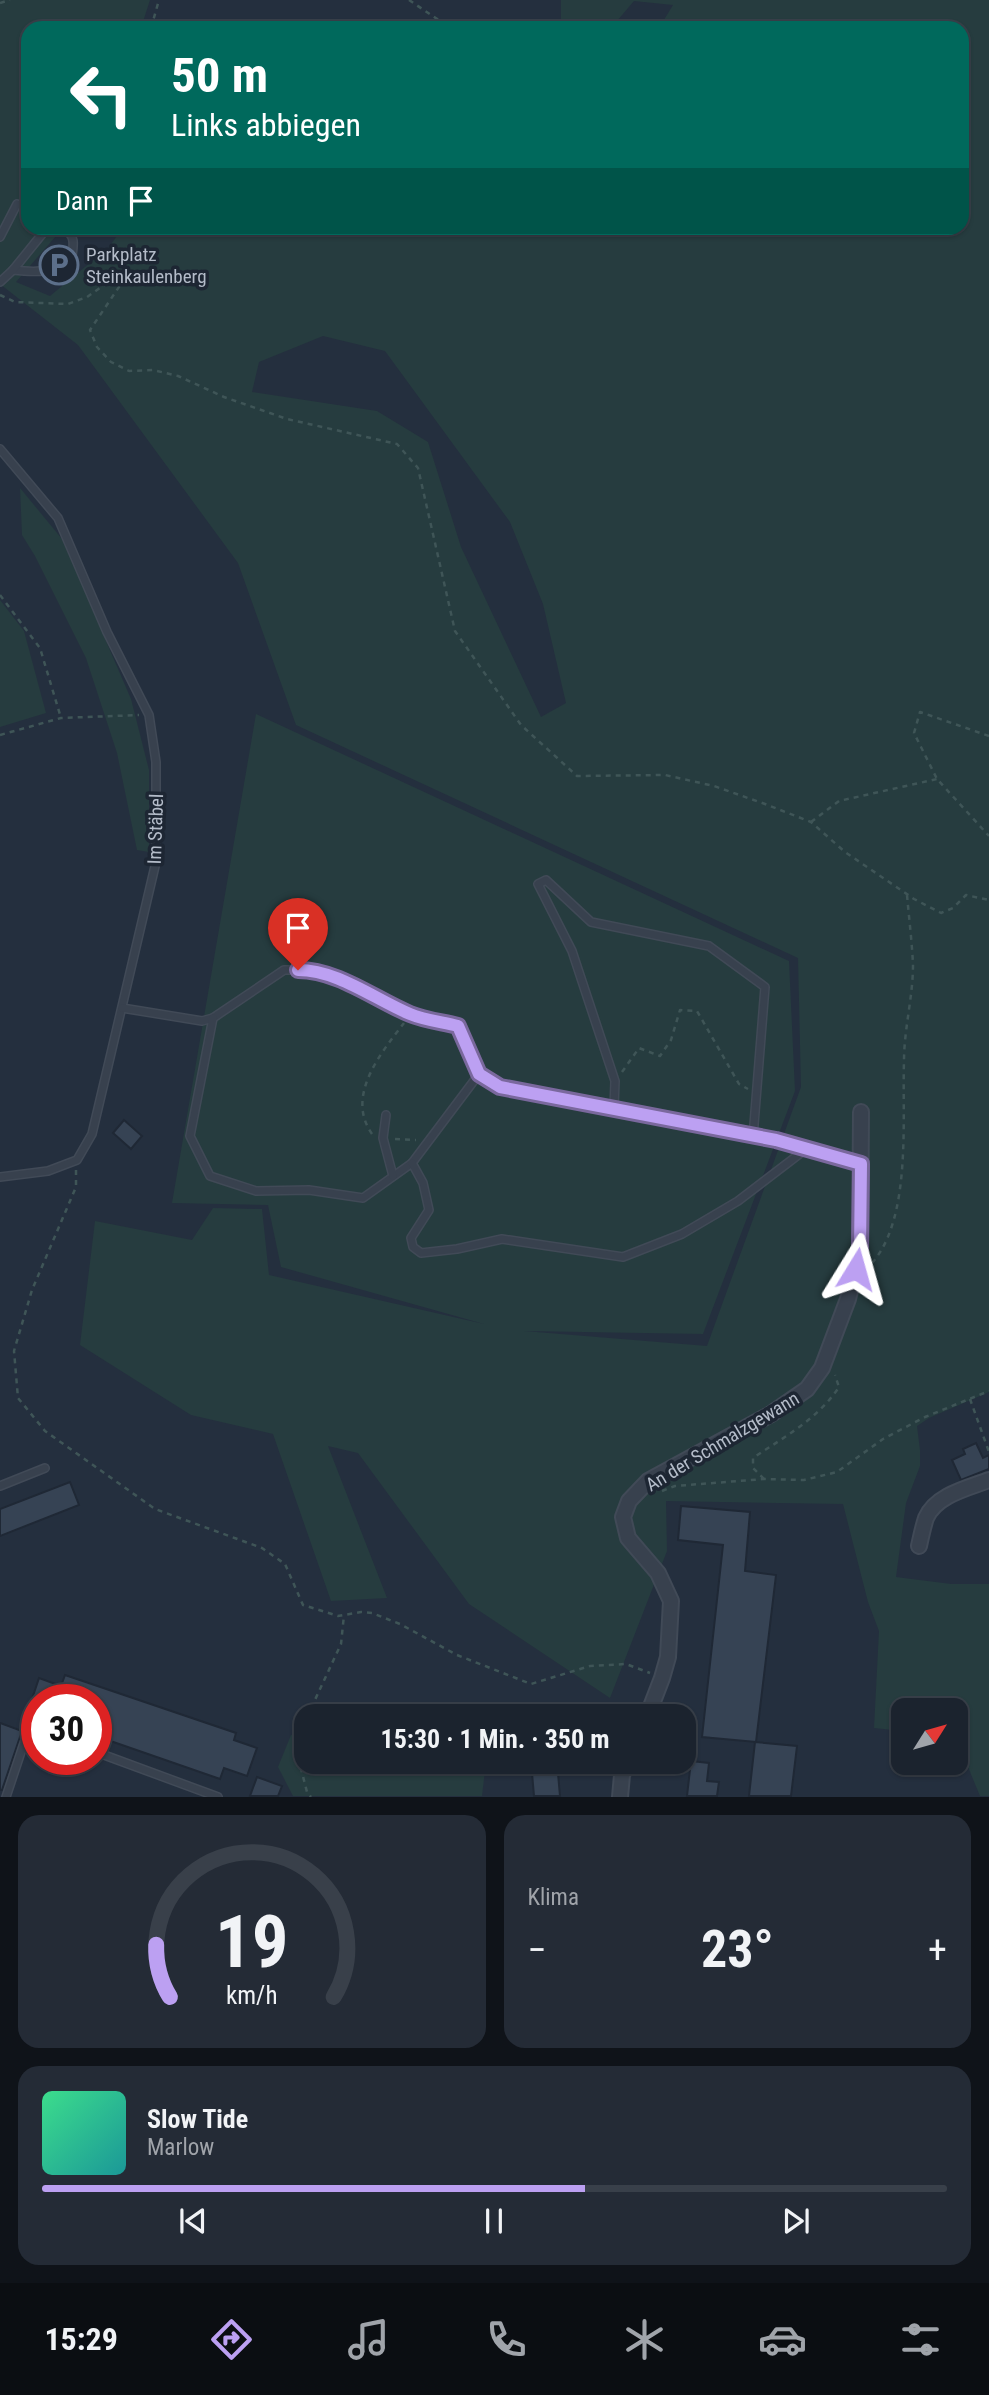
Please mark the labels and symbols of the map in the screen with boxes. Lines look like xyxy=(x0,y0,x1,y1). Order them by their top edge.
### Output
place label: Parkplatz Steinkaulenberg xyxy=(86,243,207,288)
parking icon: Parkplatz Steinkaulenberg xyxy=(38,244,80,286)
street label: Im Stäbel xyxy=(143,793,168,865)
pin xyxy=(268,898,328,970)
position arrow xyxy=(819,1232,893,1306)
street label: An der Schmalzgewann xyxy=(641,1387,803,1496)
speed limit sign: 30 xyxy=(21,1684,112,1775)
north arrow xyxy=(891,1698,968,1774)

